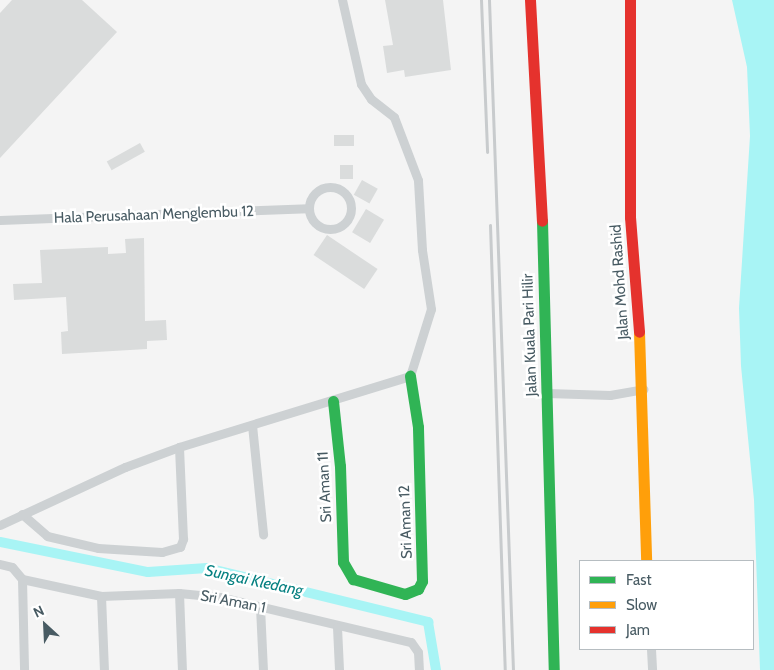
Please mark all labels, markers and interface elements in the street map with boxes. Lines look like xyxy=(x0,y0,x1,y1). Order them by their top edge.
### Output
street label: Hala Perusahaan Menglembu 12 xyxy=(54,203,254,227)
street label: Jalan Mohd Rashid xyxy=(607,224,633,340)
street label: Jalan Kuala Pari Hilir xyxy=(519,273,541,397)
street label: Sri Aman 11 xyxy=(314,451,336,523)
street label: Sri Aman 12 xyxy=(396,485,416,559)
legend xyxy=(579,560,754,650)
water label: Sungai Kledang xyxy=(203,561,305,601)
text: Fast xyxy=(626,571,651,589)
street label: Sri Aman 1 xyxy=(199,587,267,617)
text: Slow xyxy=(626,596,657,614)
north arrow xyxy=(20,600,70,650)
text: N xyxy=(30,601,47,622)
text: Jam xyxy=(626,621,650,639)

